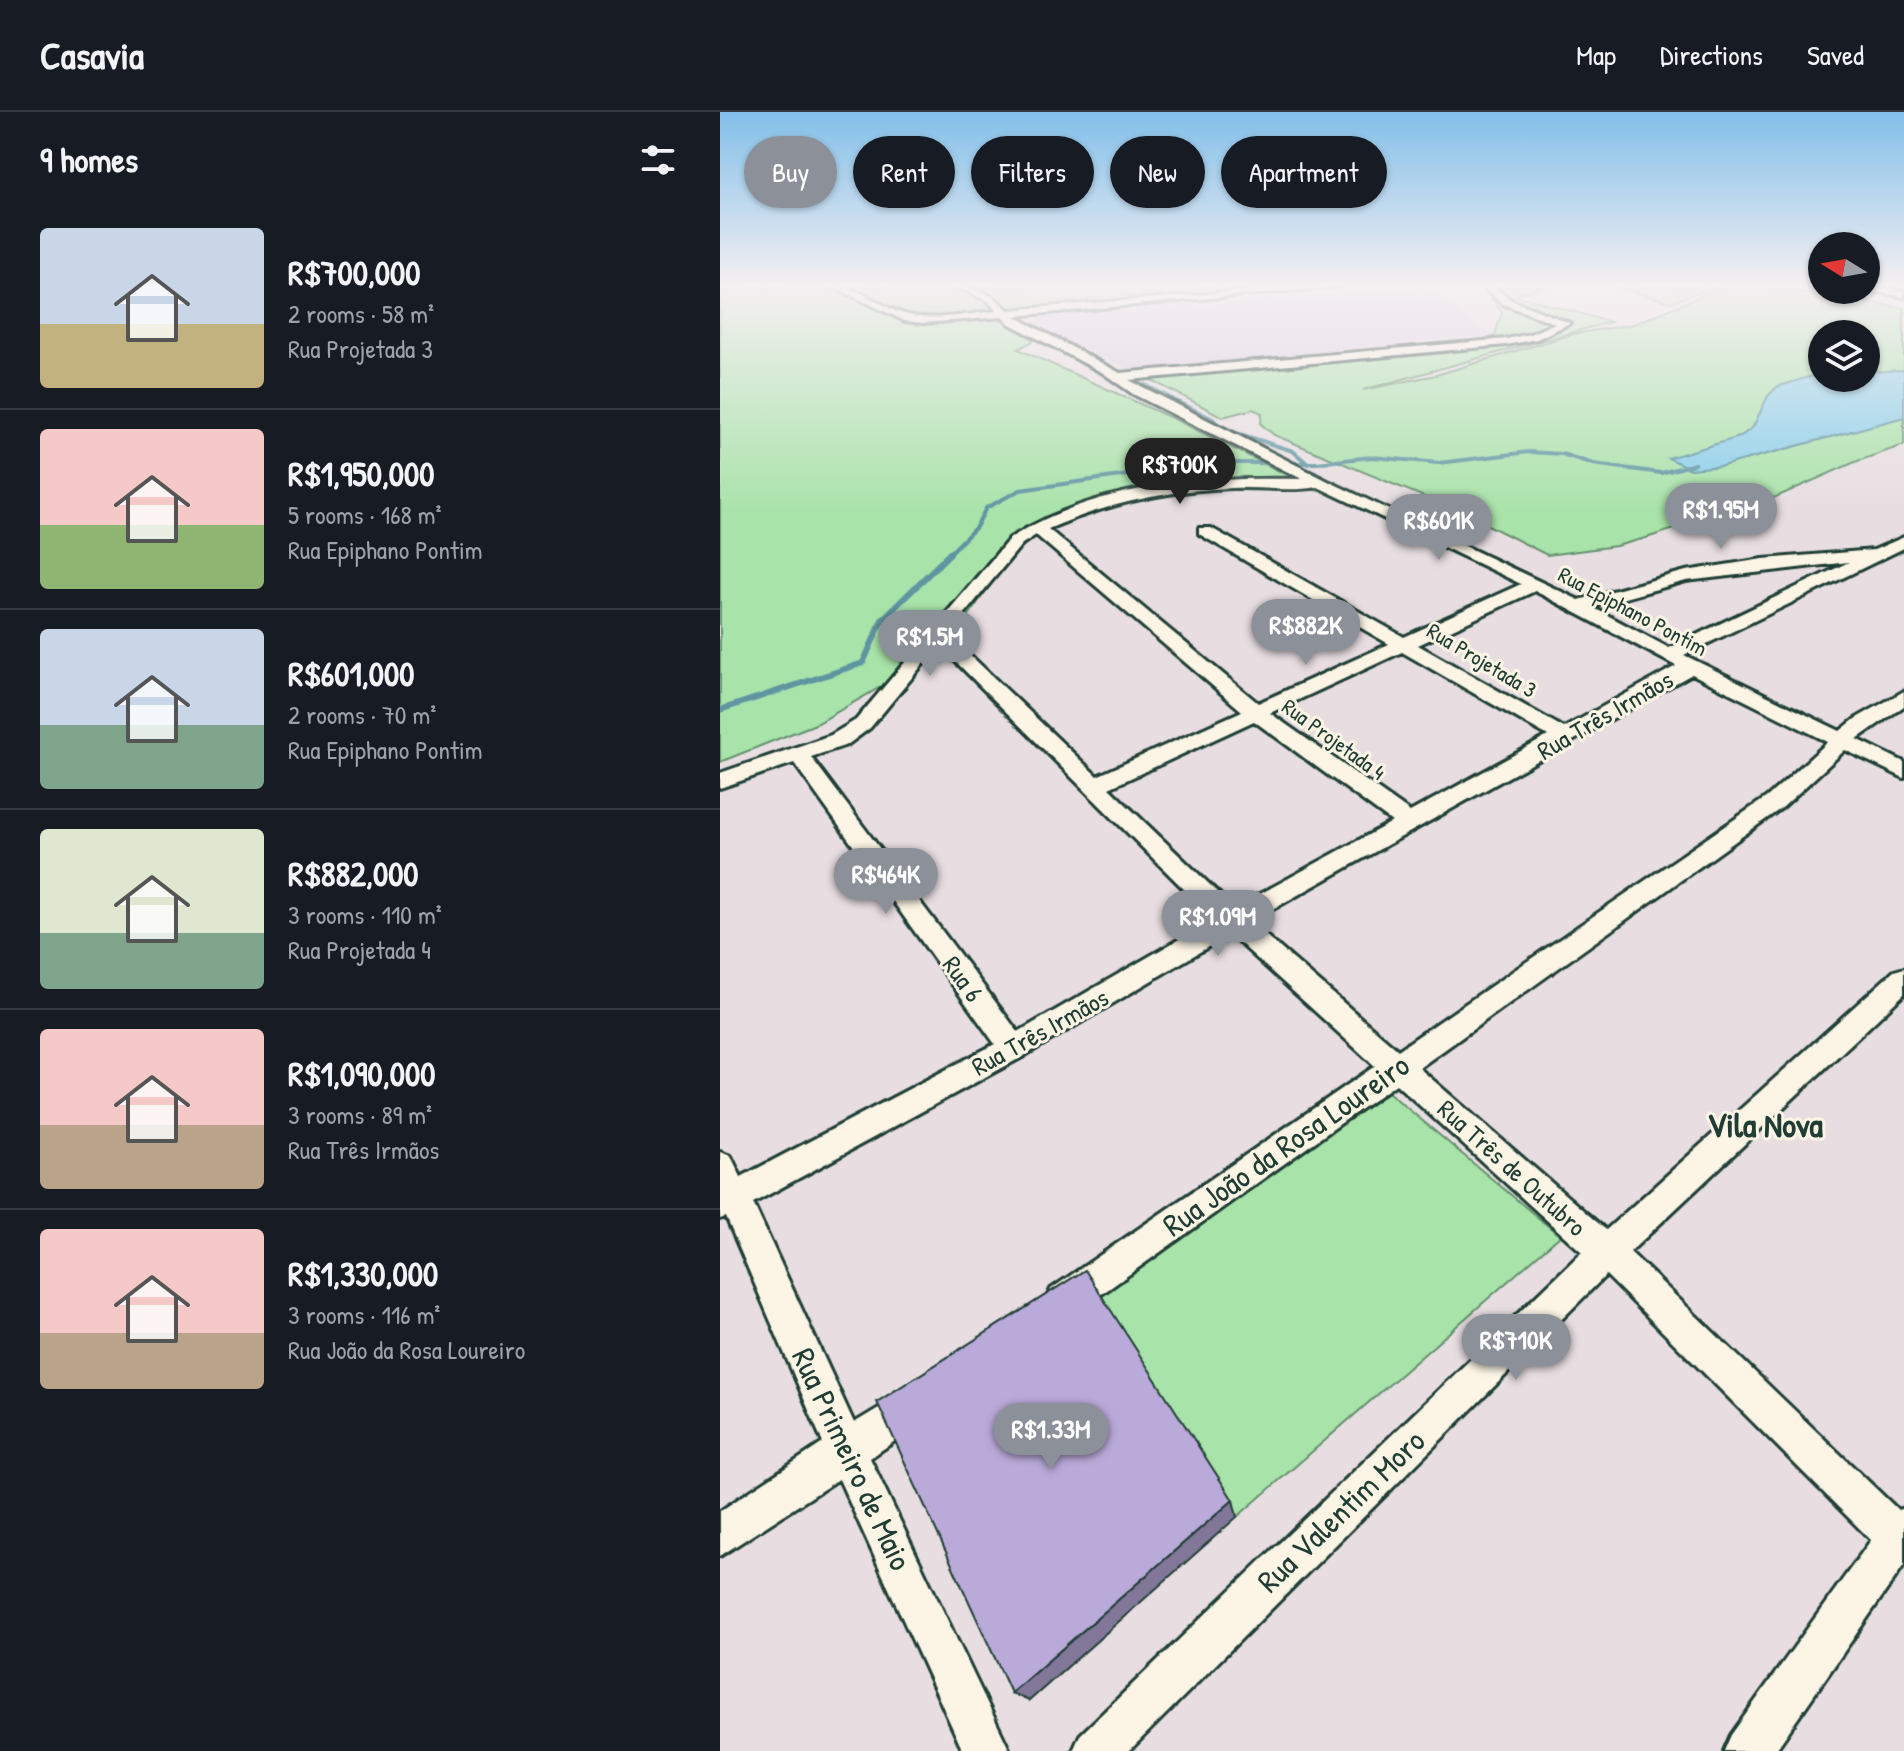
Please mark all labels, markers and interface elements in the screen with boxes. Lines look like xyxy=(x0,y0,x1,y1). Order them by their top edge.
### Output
text: Casavia xyxy=(40,29,144,81)
text: Map xyxy=(1576,36,1616,74)
text: Directions xyxy=(1660,36,1763,74)
text: Saved xyxy=(1807,36,1864,74)
chip: Buy xyxy=(744,136,837,208)
chip: Rent xyxy=(853,136,955,208)
chip: Filters xyxy=(971,136,1094,208)
chip: New xyxy=(1110,136,1205,208)
chip: Apartment xyxy=(1221,136,1387,208)
text: 9 homes xyxy=(40,137,138,183)
icon: filters xyxy=(636,138,680,182)
north arrow xyxy=(1808,232,1880,304)
map controls xyxy=(1808,232,1880,392)
text: R$700,000 xyxy=(288,250,421,296)
icon: home xyxy=(104,260,200,356)
text: 2 rooms · 58 m² xyxy=(288,296,434,331)
button: layers xyxy=(1808,320,1880,392)
text: Rua Projetada 3 xyxy=(288,331,433,366)
pin: R$700K xyxy=(1115,438,1245,506)
text: R$700K xyxy=(1143,446,1217,481)
text: R$1,950,000 xyxy=(288,451,435,497)
icon: home xyxy=(104,461,200,557)
pin: R$1.95M xyxy=(1647,483,1795,551)
text: R$1.95M xyxy=(1683,491,1759,526)
pin: R$601K xyxy=(1374,494,1504,562)
text: 5 rooms · 168 m² xyxy=(288,497,442,532)
text: R$601K xyxy=(1404,502,1474,537)
text: Rua Epiphano Pontim xyxy=(288,532,482,567)
street label: Rua Epiphano Pontim xyxy=(1553,559,1713,663)
pin: R$882K xyxy=(1241,599,1371,667)
text: R$882K xyxy=(1269,607,1343,642)
pin: R$1.5M xyxy=(865,610,995,678)
street label: Rua Projetada 3 xyxy=(1422,616,1542,705)
text: R$1.5M xyxy=(897,618,963,653)
text: R$601,000 xyxy=(288,651,414,697)
icon: home xyxy=(104,661,200,757)
street label: Rua Três Irmãos xyxy=(1530,662,1679,768)
street label: Rua Projetada 4 xyxy=(1276,691,1392,787)
text: 2 rooms · 70 m² xyxy=(288,697,436,732)
text: Rua Epiphano Pontim xyxy=(288,732,482,767)
pin: R$464K xyxy=(821,848,951,916)
text: R$882,000 xyxy=(288,851,419,897)
text: R$464K xyxy=(852,856,920,891)
icon: home xyxy=(104,861,200,957)
pin: R$1.09M xyxy=(1144,890,1292,958)
text: 3 rooms · 110 m² xyxy=(288,897,442,932)
text: R$1.09M xyxy=(1180,898,1256,933)
text: Rua Projetada 4 xyxy=(288,932,431,967)
street label: Rua 6 xyxy=(935,949,992,1009)
street label: Rua Três Irmãos xyxy=(965,980,1114,1084)
street label: Rua João da Rosa Loureiro xyxy=(1154,1043,1418,1246)
text: R$1,090,000 xyxy=(288,1051,435,1097)
icon: home xyxy=(104,1061,200,1157)
street label: Rua Três de Outubro xyxy=(1430,1091,1594,1244)
text: 3 rooms · 89 m² xyxy=(288,1097,432,1132)
district label: Vila Nova xyxy=(1707,1102,1823,1148)
text: Rua Três Irmãos xyxy=(288,1132,439,1167)
text: R$1,330,000 xyxy=(288,1251,438,1297)
icon: home xyxy=(104,1261,200,1357)
text: 3 rooms · 116 m² xyxy=(288,1297,440,1332)
pin: R$710K xyxy=(1451,1314,1581,1382)
text: R$710K xyxy=(1480,1322,1552,1357)
text: Rua João da Rosa Loureiro xyxy=(288,1332,525,1367)
street label: Rua Primeiro de Maio xyxy=(782,1341,923,1577)
pin: R$1.33M xyxy=(977,1403,1125,1471)
text: R$1.33M xyxy=(1012,1411,1090,1446)
street label: Rua Valentim Moro xyxy=(1247,1419,1434,1602)

